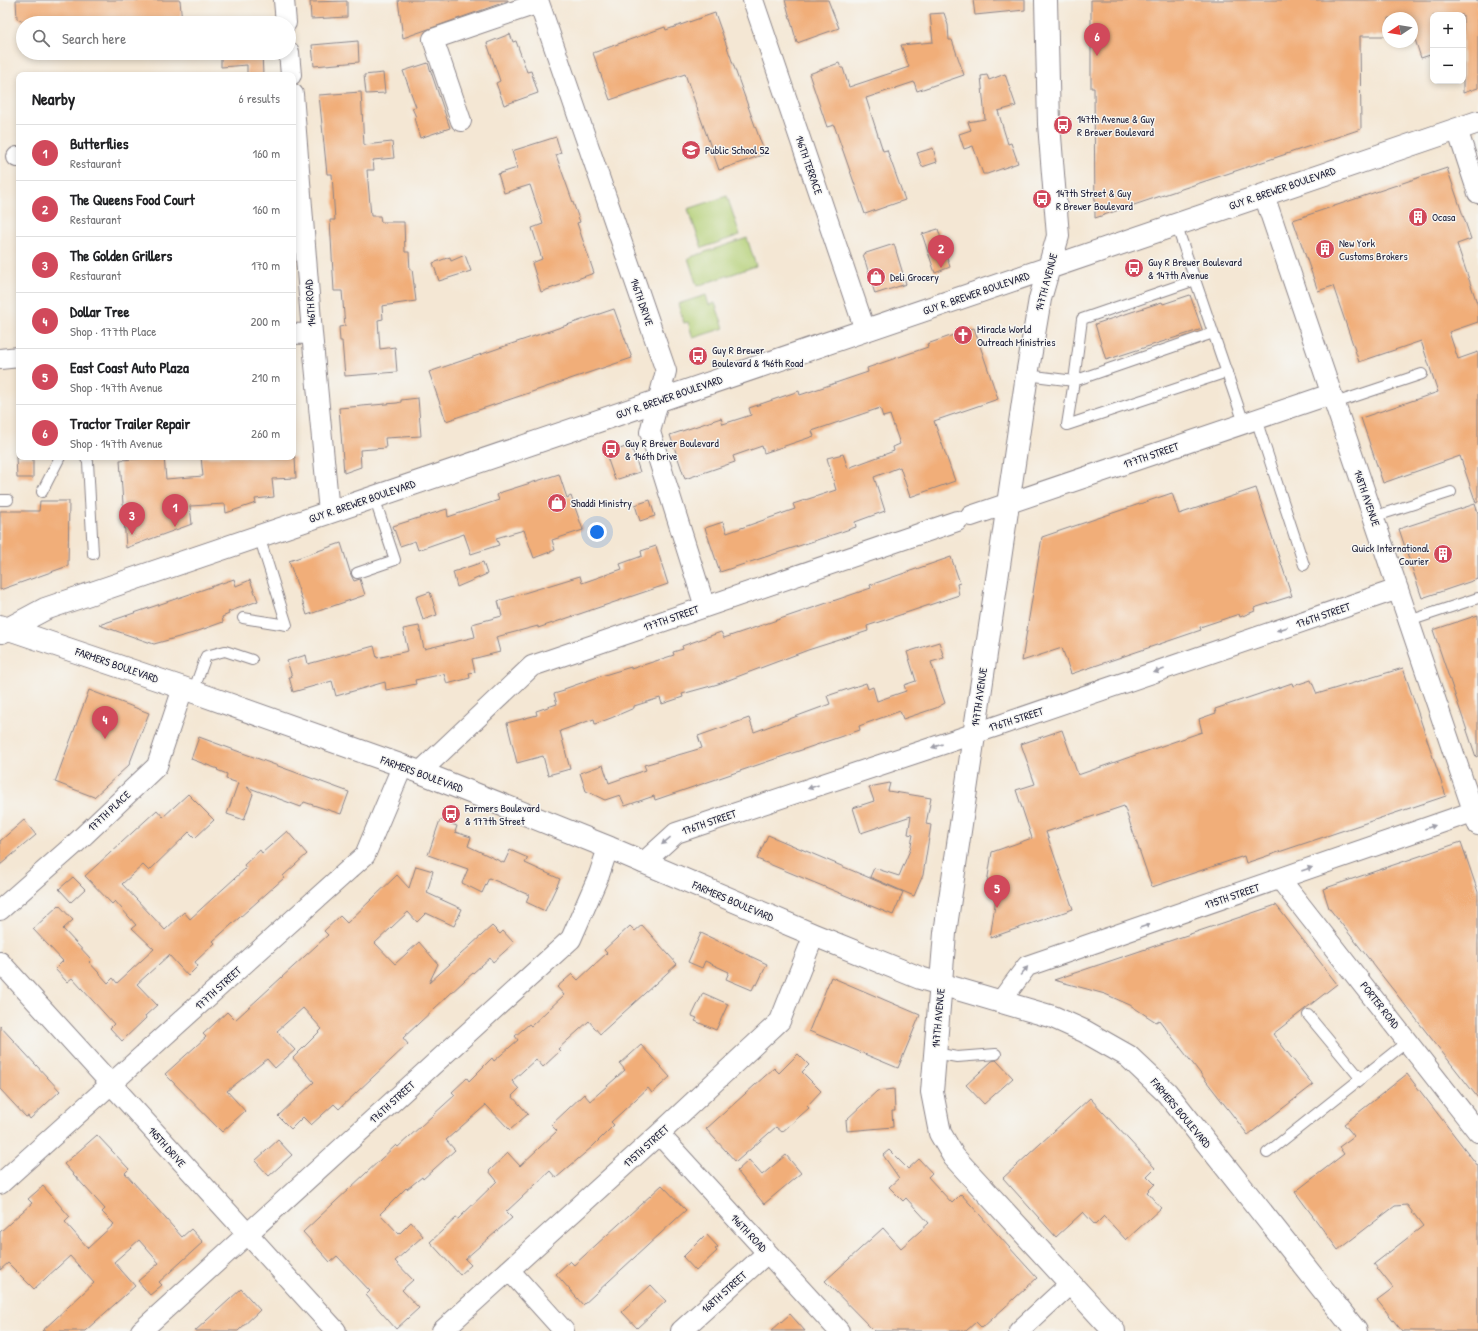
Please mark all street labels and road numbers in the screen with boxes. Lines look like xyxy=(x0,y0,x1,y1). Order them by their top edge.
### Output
street label: 146TH TERRACE xyxy=(792,134,826,197)
street label: GUY R. BREWER BOULEVARD xyxy=(1227,163,1338,213)
street label: 147TH AVENUE xyxy=(1032,251,1061,313)
street label: GUY R. BREWER BOULEVARD xyxy=(921,268,1032,318)
street label: 146TH DRIVE xyxy=(627,276,657,328)
street label: 146TH ROAD xyxy=(301,278,319,327)
street label: GUY R. BREWER BOULEVARD xyxy=(614,372,725,422)
street label: 177TH STREET xyxy=(1121,439,1181,471)
street label: 148TH AVENUE xyxy=(1351,468,1383,528)
street label: GUY R. BREWER BOULEVARD xyxy=(307,476,418,526)
street label: 176TH STREET xyxy=(1294,599,1353,631)
street label: 177TH STREET xyxy=(641,602,701,634)
street label: FARMERS BOULEVARD xyxy=(73,644,161,686)
street label: 147TH AVENUE xyxy=(968,666,990,727)
street label: 176TH STREET xyxy=(987,703,1046,734)
street label: FARMERS BOULEVARD xyxy=(378,752,466,796)
street label: 177TH PLACE xyxy=(85,788,133,834)
street label: 176TH STREET xyxy=(680,806,739,838)
street label: FARMERS BOULEVARD xyxy=(689,877,776,925)
street label: 175TH STREET xyxy=(1203,880,1262,912)
street label: 177TH STREET xyxy=(192,963,245,1013)
street label: PORTER ROAD xyxy=(1357,979,1403,1032)
street label: 147TH AVENUE xyxy=(928,988,948,1048)
street label: FARMERS BOULEVARD xyxy=(1147,1074,1215,1151)
street label: 176TH STREET xyxy=(366,1077,418,1126)
street label: 175TH STREET xyxy=(620,1121,672,1170)
street label: 145TH DRIVE xyxy=(145,1124,189,1170)
street label: 146TH ROAD xyxy=(728,1211,771,1256)
street label: 168TH STREET xyxy=(698,1267,750,1316)

